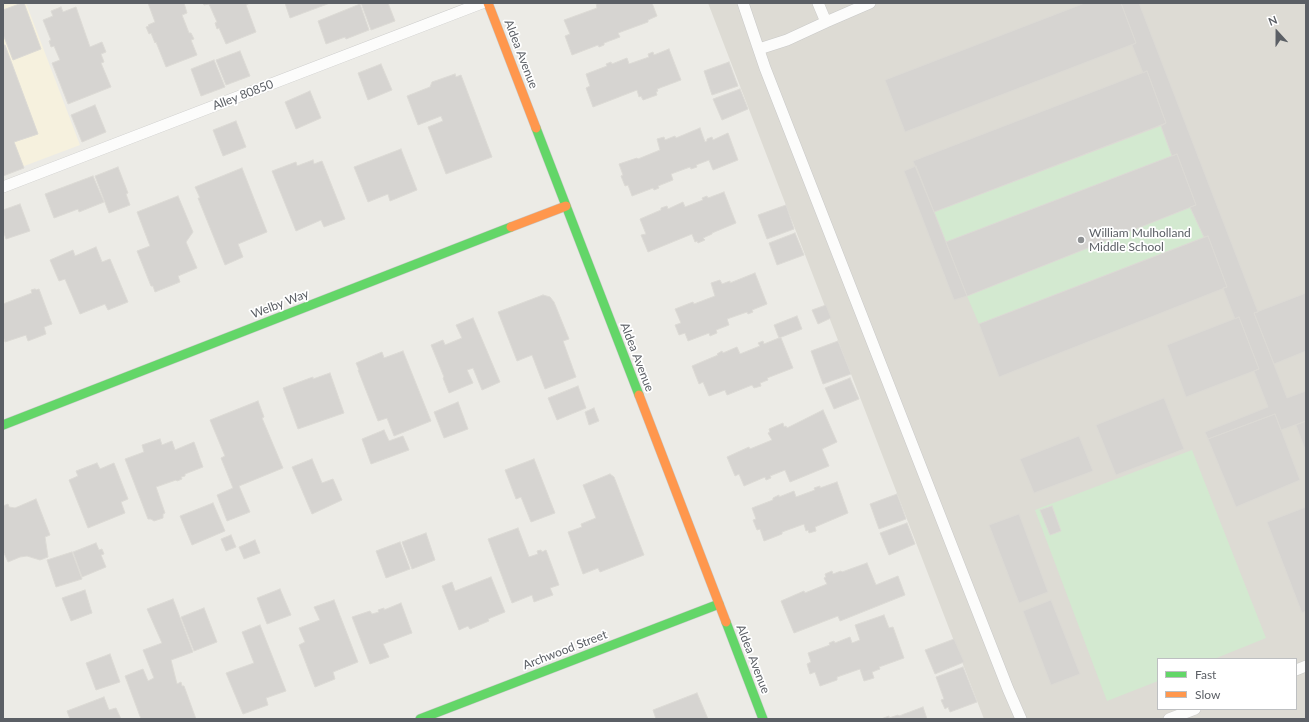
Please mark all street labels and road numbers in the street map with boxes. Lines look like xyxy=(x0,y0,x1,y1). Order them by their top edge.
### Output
street label: Aldea Avenue xyxy=(501,17,541,91)
street label: Alley 80850 xyxy=(211,77,275,113)
street label: Welby Way xyxy=(249,286,311,322)
street label: Aldea Avenue xyxy=(617,320,657,394)
street label: Aldea Avenue xyxy=(733,622,773,696)
street label: Archwood Street xyxy=(521,627,609,673)

